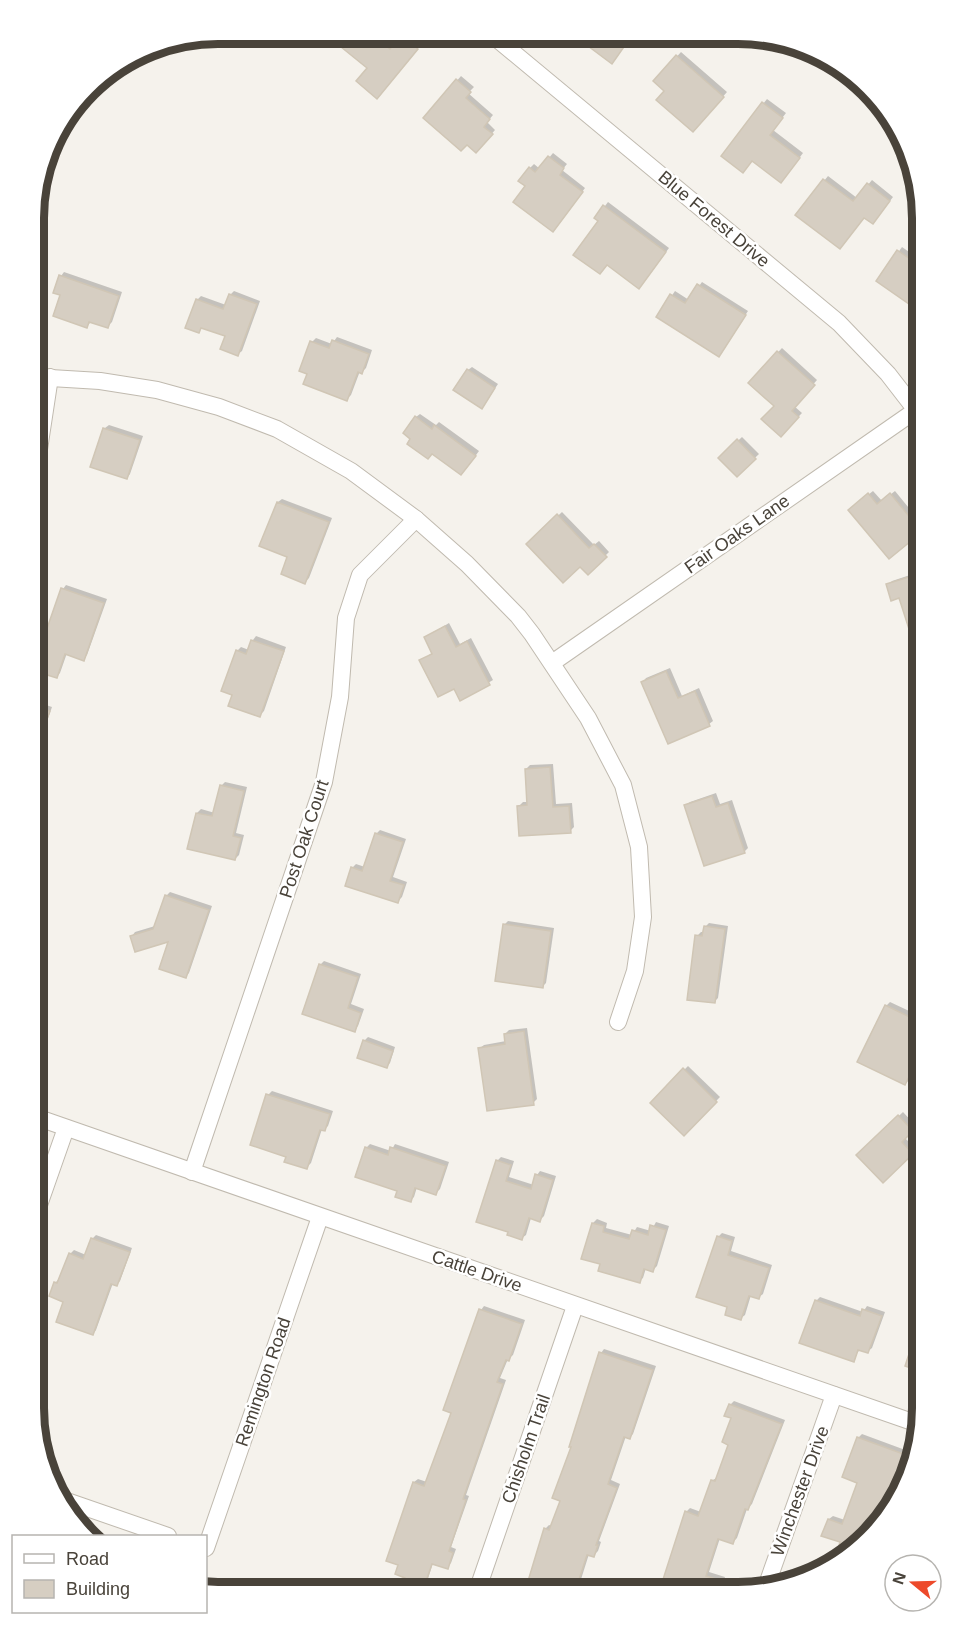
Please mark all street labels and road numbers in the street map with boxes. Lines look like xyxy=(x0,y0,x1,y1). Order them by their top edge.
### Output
street label: Blue Forest Drive xyxy=(654,167,774,271)
street label: Fair Oaks Lane xyxy=(681,491,793,577)
street label: Post Oak Court xyxy=(275,777,333,901)
street label: Cattle Drive xyxy=(429,1246,525,1296)
street label: Remington Road xyxy=(232,1315,294,1449)
street label: Chisholm Trail xyxy=(498,1392,554,1506)
street label: Winchester Drive xyxy=(767,1423,833,1559)

